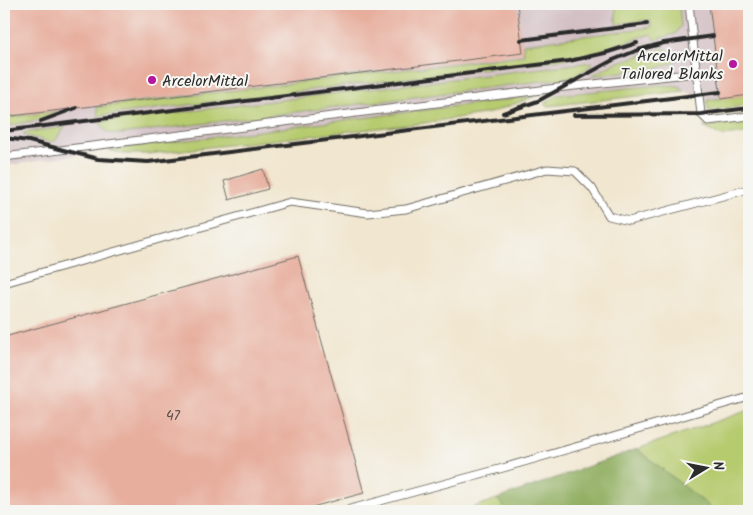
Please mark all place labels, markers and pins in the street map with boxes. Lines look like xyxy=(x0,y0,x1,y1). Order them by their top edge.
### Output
place label: ArcelorMittal Tailored Blanks xyxy=(621,44,723,87)
marker: ArcelorMittal Tailored Blanks xyxy=(727,58,739,70)
place label: ArcelorMittal xyxy=(162,69,248,94)
marker: ArcelorMittal xyxy=(146,74,158,86)

